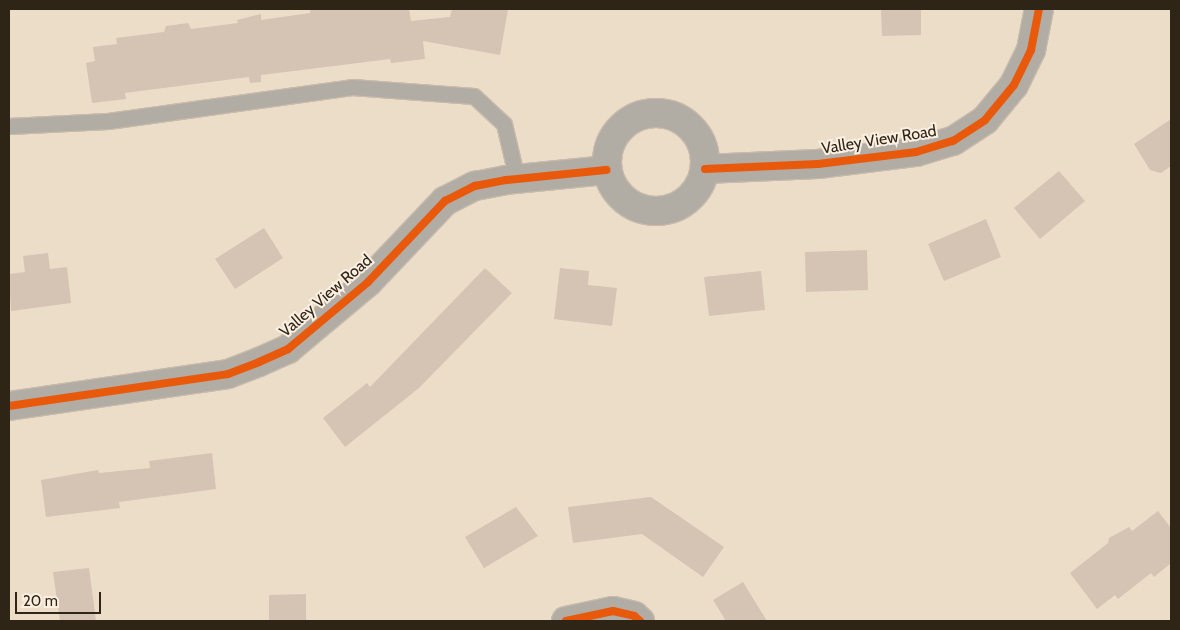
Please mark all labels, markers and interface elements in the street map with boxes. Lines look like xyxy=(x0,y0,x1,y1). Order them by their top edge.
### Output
street label: Valley View Road xyxy=(820,121,938,159)
street label: Valley View Road xyxy=(276,251,376,341)
scale bar xyxy=(18,582,104,614)
text: 20 m xyxy=(23,592,58,610)

